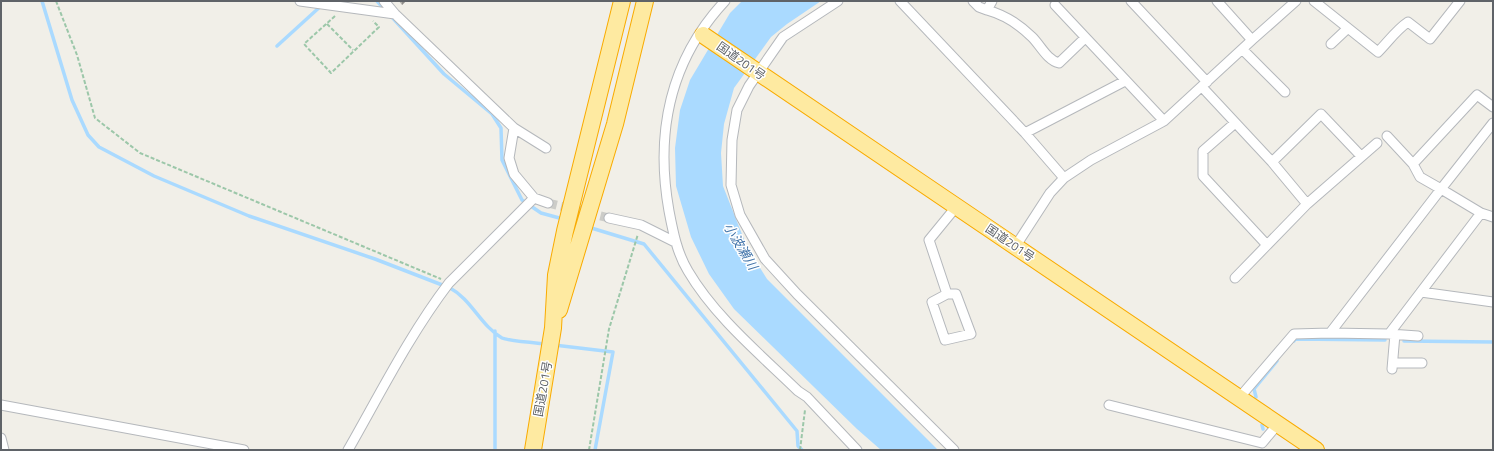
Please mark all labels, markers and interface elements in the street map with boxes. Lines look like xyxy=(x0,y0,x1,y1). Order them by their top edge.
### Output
street label: 国道201号 xyxy=(713,37,770,84)
water label: 小波瀬川 xyxy=(719,219,764,275)
street label: 国道201号 xyxy=(982,219,1039,266)
street label: 国道201号 xyxy=(528,360,557,418)

